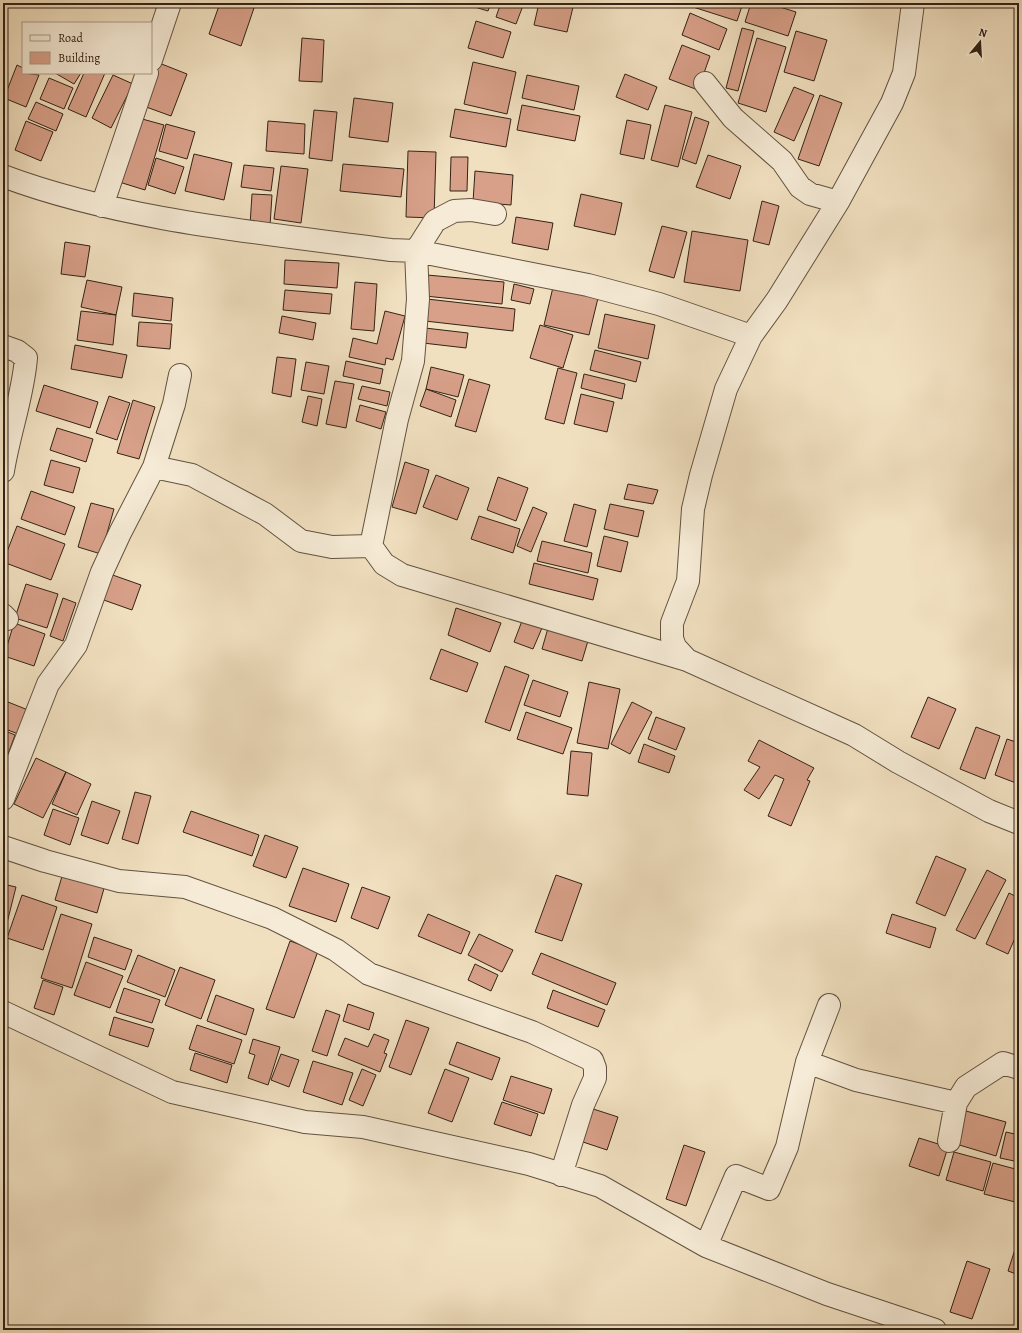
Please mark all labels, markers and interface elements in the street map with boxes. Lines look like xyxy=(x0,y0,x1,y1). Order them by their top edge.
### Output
legend xyxy=(22,22,152,74)
north arrow xyxy=(960,22,1000,62)
text: N xyxy=(977,25,989,41)
text: Road xyxy=(58,30,84,46)
text: Building xyxy=(58,50,100,66)

